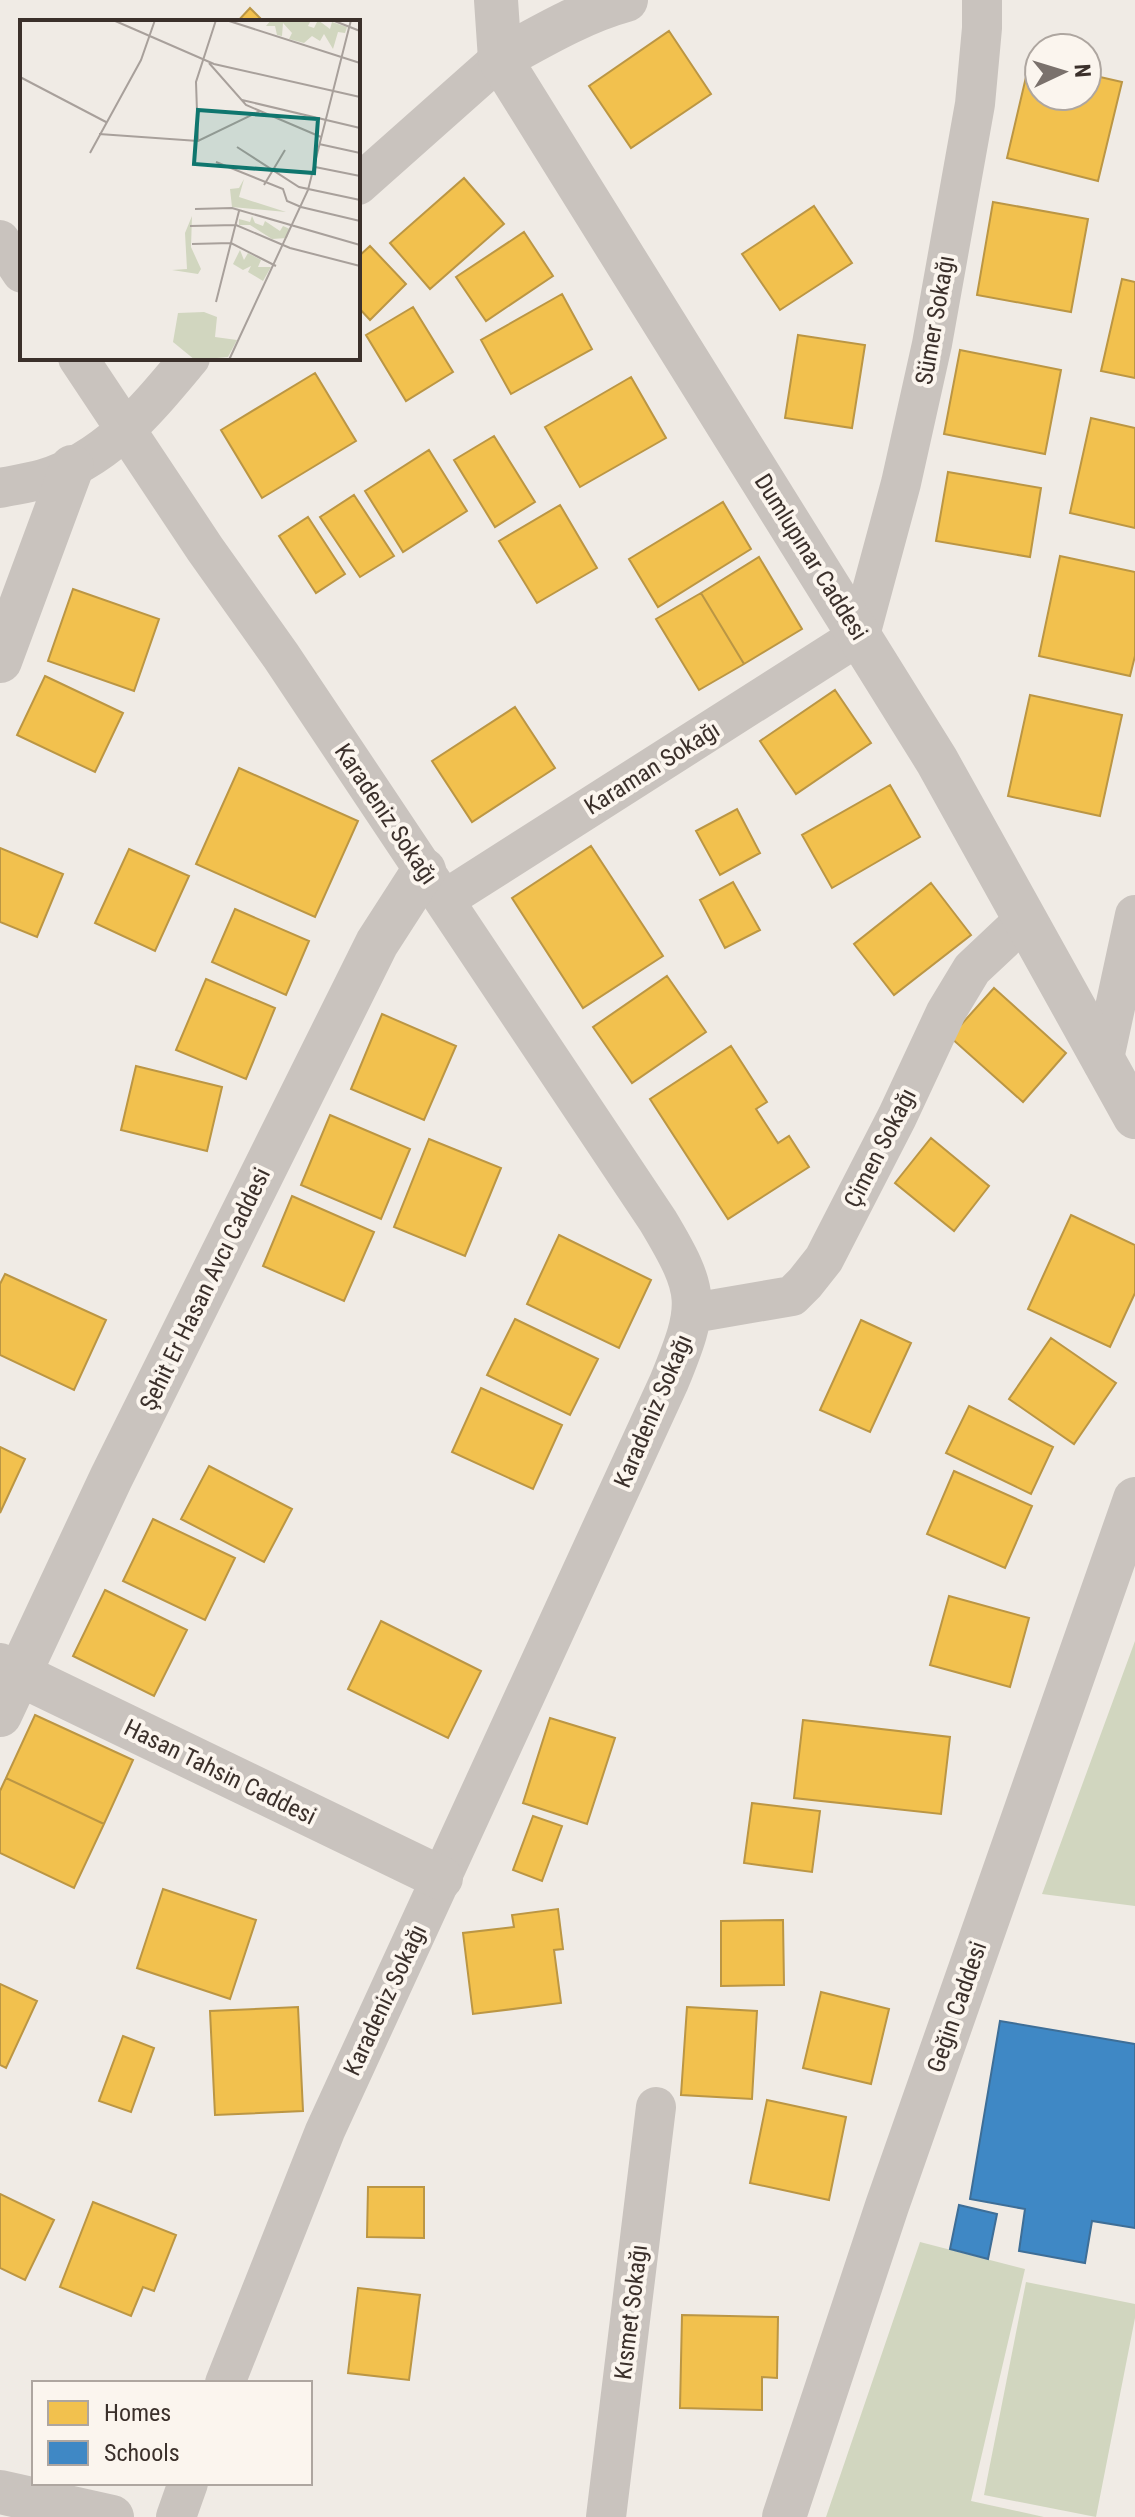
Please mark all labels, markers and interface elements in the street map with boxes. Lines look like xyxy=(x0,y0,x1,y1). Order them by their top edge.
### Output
inset map xyxy=(20,20,360,360)
north arrow xyxy=(1023,32,1103,112)
text: N xyxy=(1070,63,1095,78)
street label: Sümer Sokağı xyxy=(910,253,960,387)
street label: Dumlupınar Caddesi xyxy=(749,469,873,645)
street label: Karaman Sokağı xyxy=(579,715,725,821)
street label: Karadeniz Sokağı xyxy=(329,738,443,890)
street label: Çimen Sokağı xyxy=(838,1084,922,1212)
street label: Şehit Er Hasan Avcı Caddesi xyxy=(134,1163,276,1415)
street label: Karadeniz Sokağı xyxy=(608,1330,698,1492)
street label: Hasan Tahsin Caddesi xyxy=(120,1713,320,1831)
street label: Karadeniz Sokağı xyxy=(338,1920,432,2080)
street label: Geğin Caddesi xyxy=(922,1938,992,2076)
street label: Kısmet Sokağı xyxy=(609,2243,653,2381)
legend xyxy=(32,2381,312,2485)
text: Homes xyxy=(104,2399,171,2427)
text: Schools xyxy=(104,2439,180,2467)

